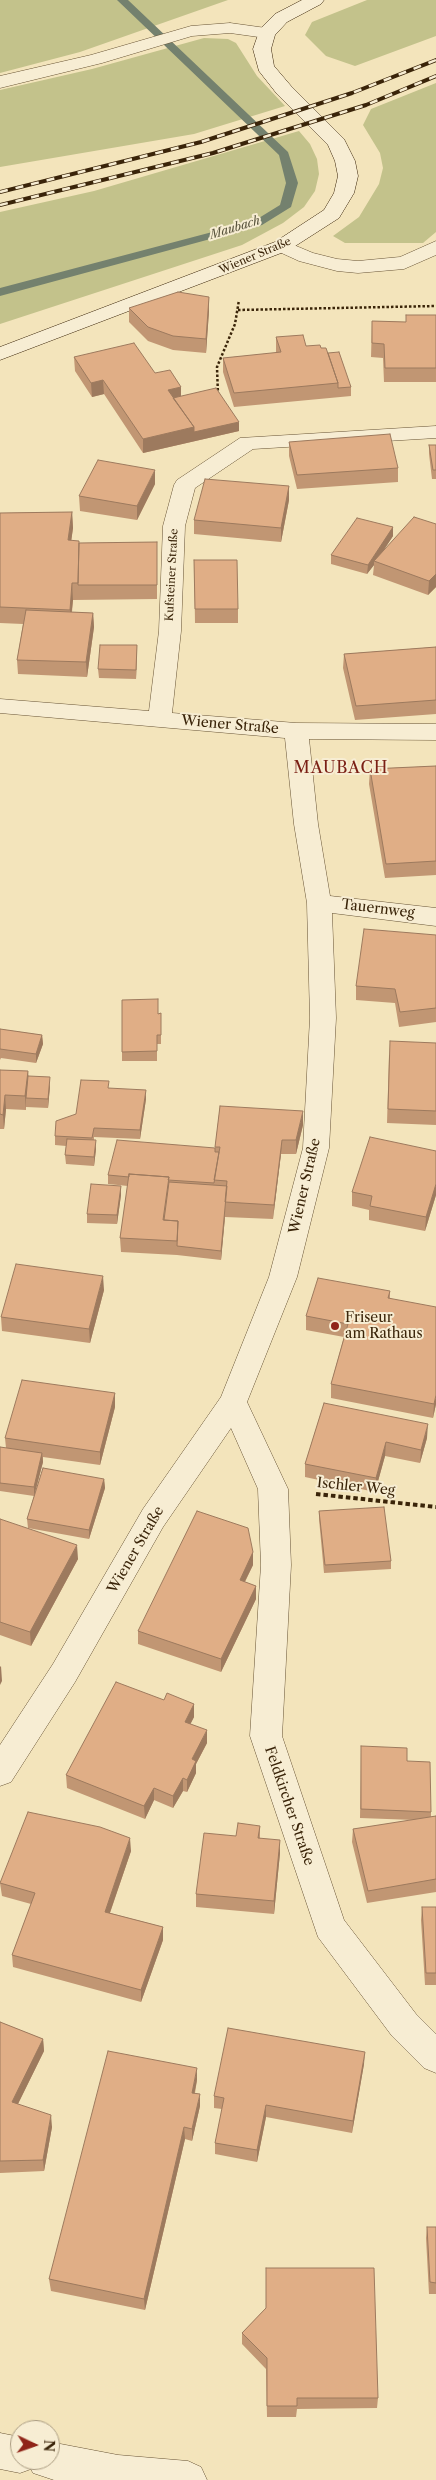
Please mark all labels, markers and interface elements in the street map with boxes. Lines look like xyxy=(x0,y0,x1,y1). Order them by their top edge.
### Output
water label: Maubach xyxy=(208,214,262,242)
street label: Wiener Straße xyxy=(217,235,293,277)
street label: Kufsteiner Straße xyxy=(163,528,181,622)
street label: Wiener Straße xyxy=(181,712,279,738)
district label: MAUBACH xyxy=(293,758,389,778)
street label: Tauernweg xyxy=(340,896,416,922)
street label: Wiener Straße xyxy=(286,1136,324,1236)
place label: Friseur am Rathaus xyxy=(345,1310,423,1342)
marker: Friseur am Rathaus xyxy=(329,1320,341,1332)
street label: Ischler Weg xyxy=(316,1475,396,1499)
street label: Wiener Straße xyxy=(104,1503,168,1597)
street label: Feldkircher Straße xyxy=(261,1744,317,1868)
north arrow xyxy=(10,2420,60,2470)
text: N xyxy=(40,2439,58,2452)

